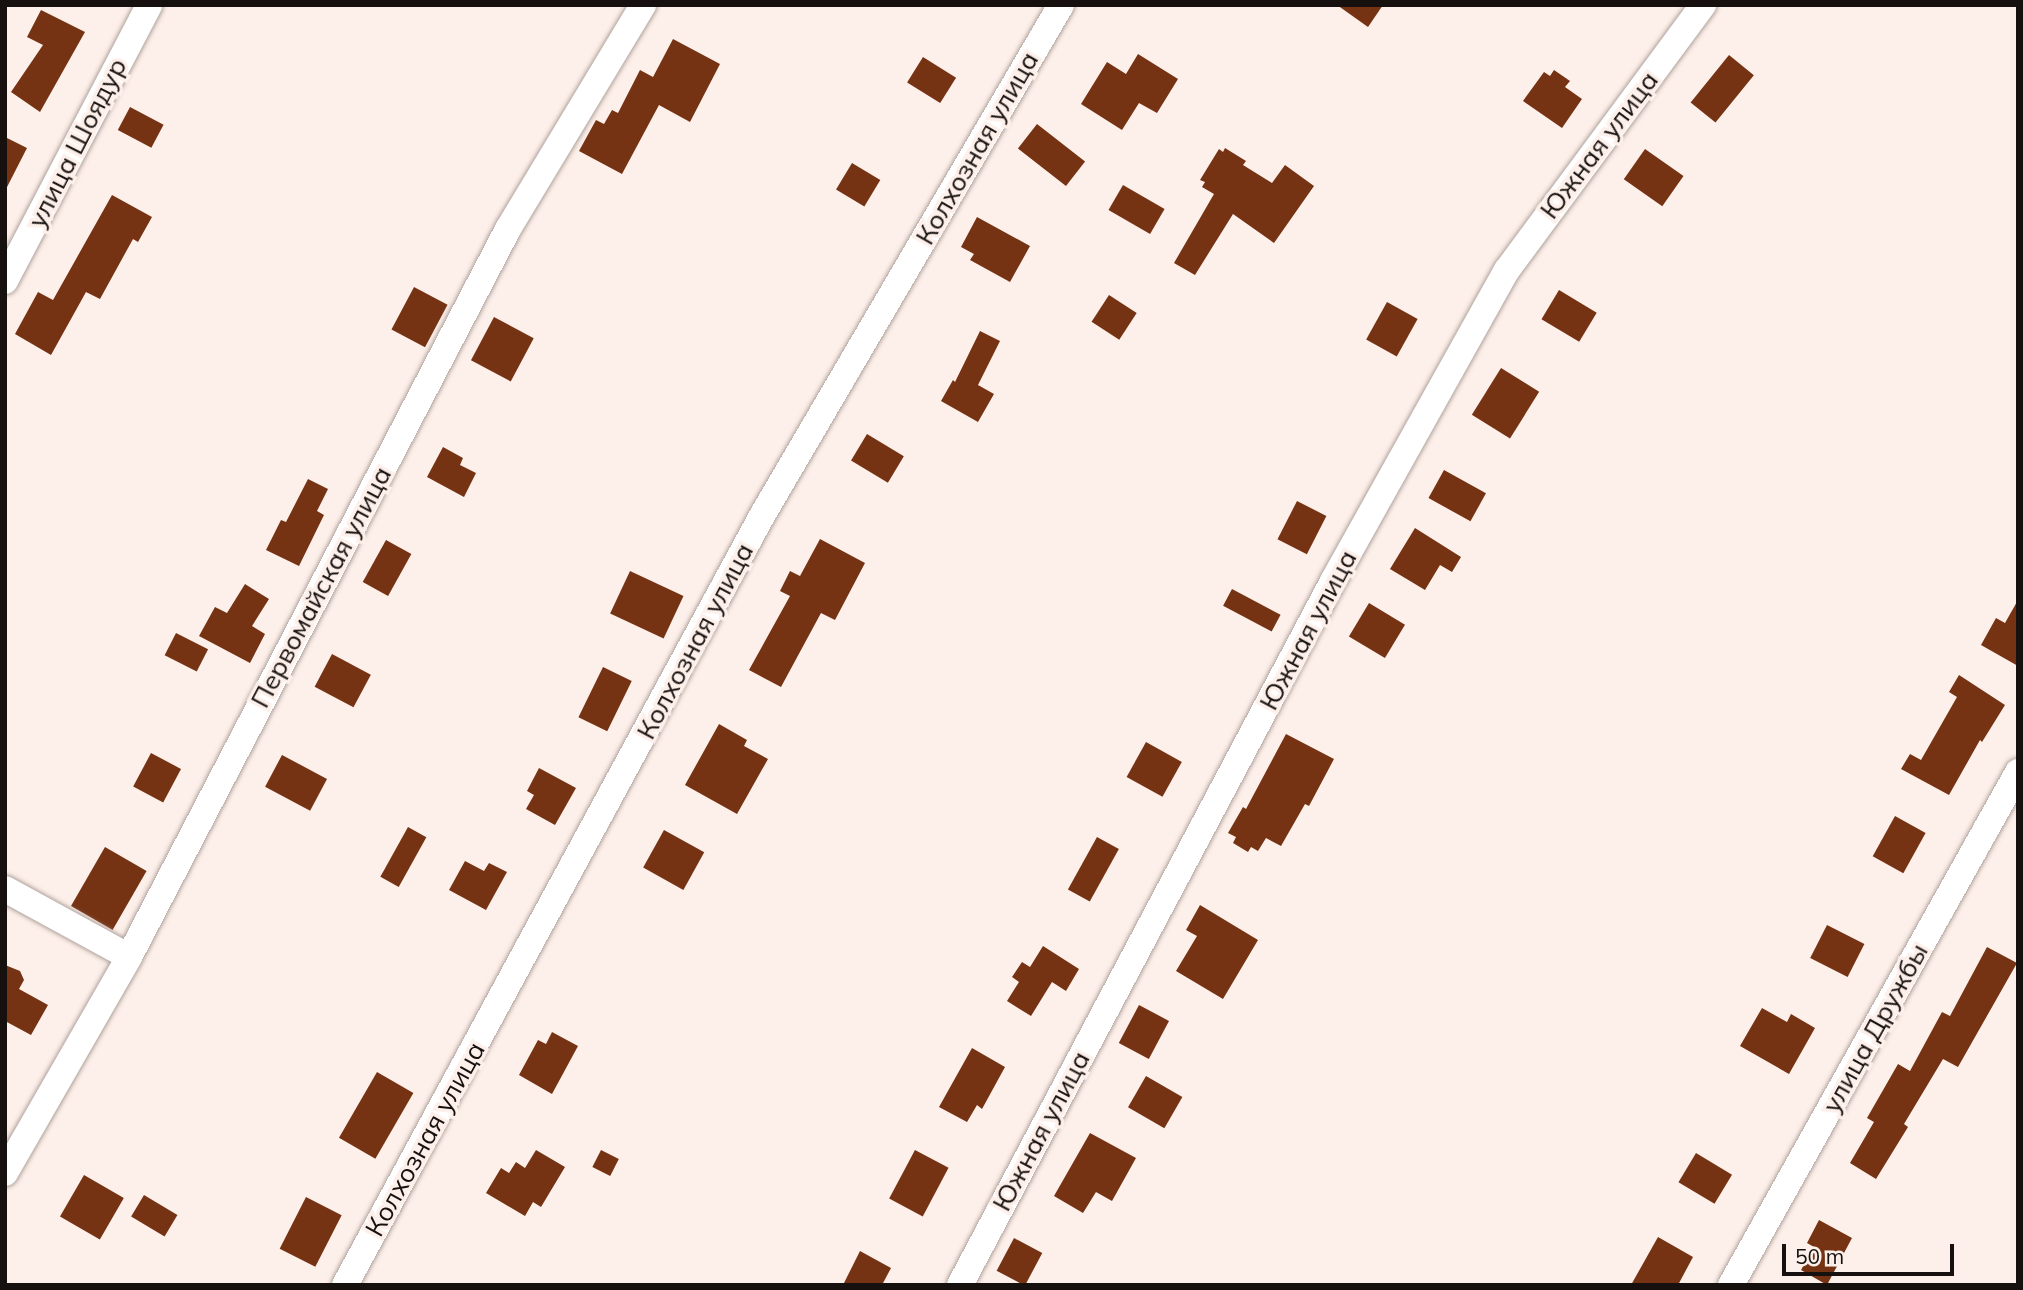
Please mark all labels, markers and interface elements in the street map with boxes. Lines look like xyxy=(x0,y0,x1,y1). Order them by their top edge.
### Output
street label: Колхозная улица xyxy=(909,46,1045,250)
street label: улица Шоядур xyxy=(21,53,133,233)
street label: Южная улица xyxy=(1533,65,1665,225)
street label: Первомайская улица xyxy=(244,461,398,713)
street label: Колхозная улица xyxy=(630,538,760,744)
street label: Южная улица xyxy=(1253,545,1363,715)
street label: улица Дружбы xyxy=(1816,938,1934,1118)
street label: Колхозная улица xyxy=(359,1036,491,1242)
street label: Южная улица xyxy=(986,1046,1096,1216)
scale bar xyxy=(1785,1230,1956,1274)
text: 50 m xyxy=(1795,1243,1844,1269)

